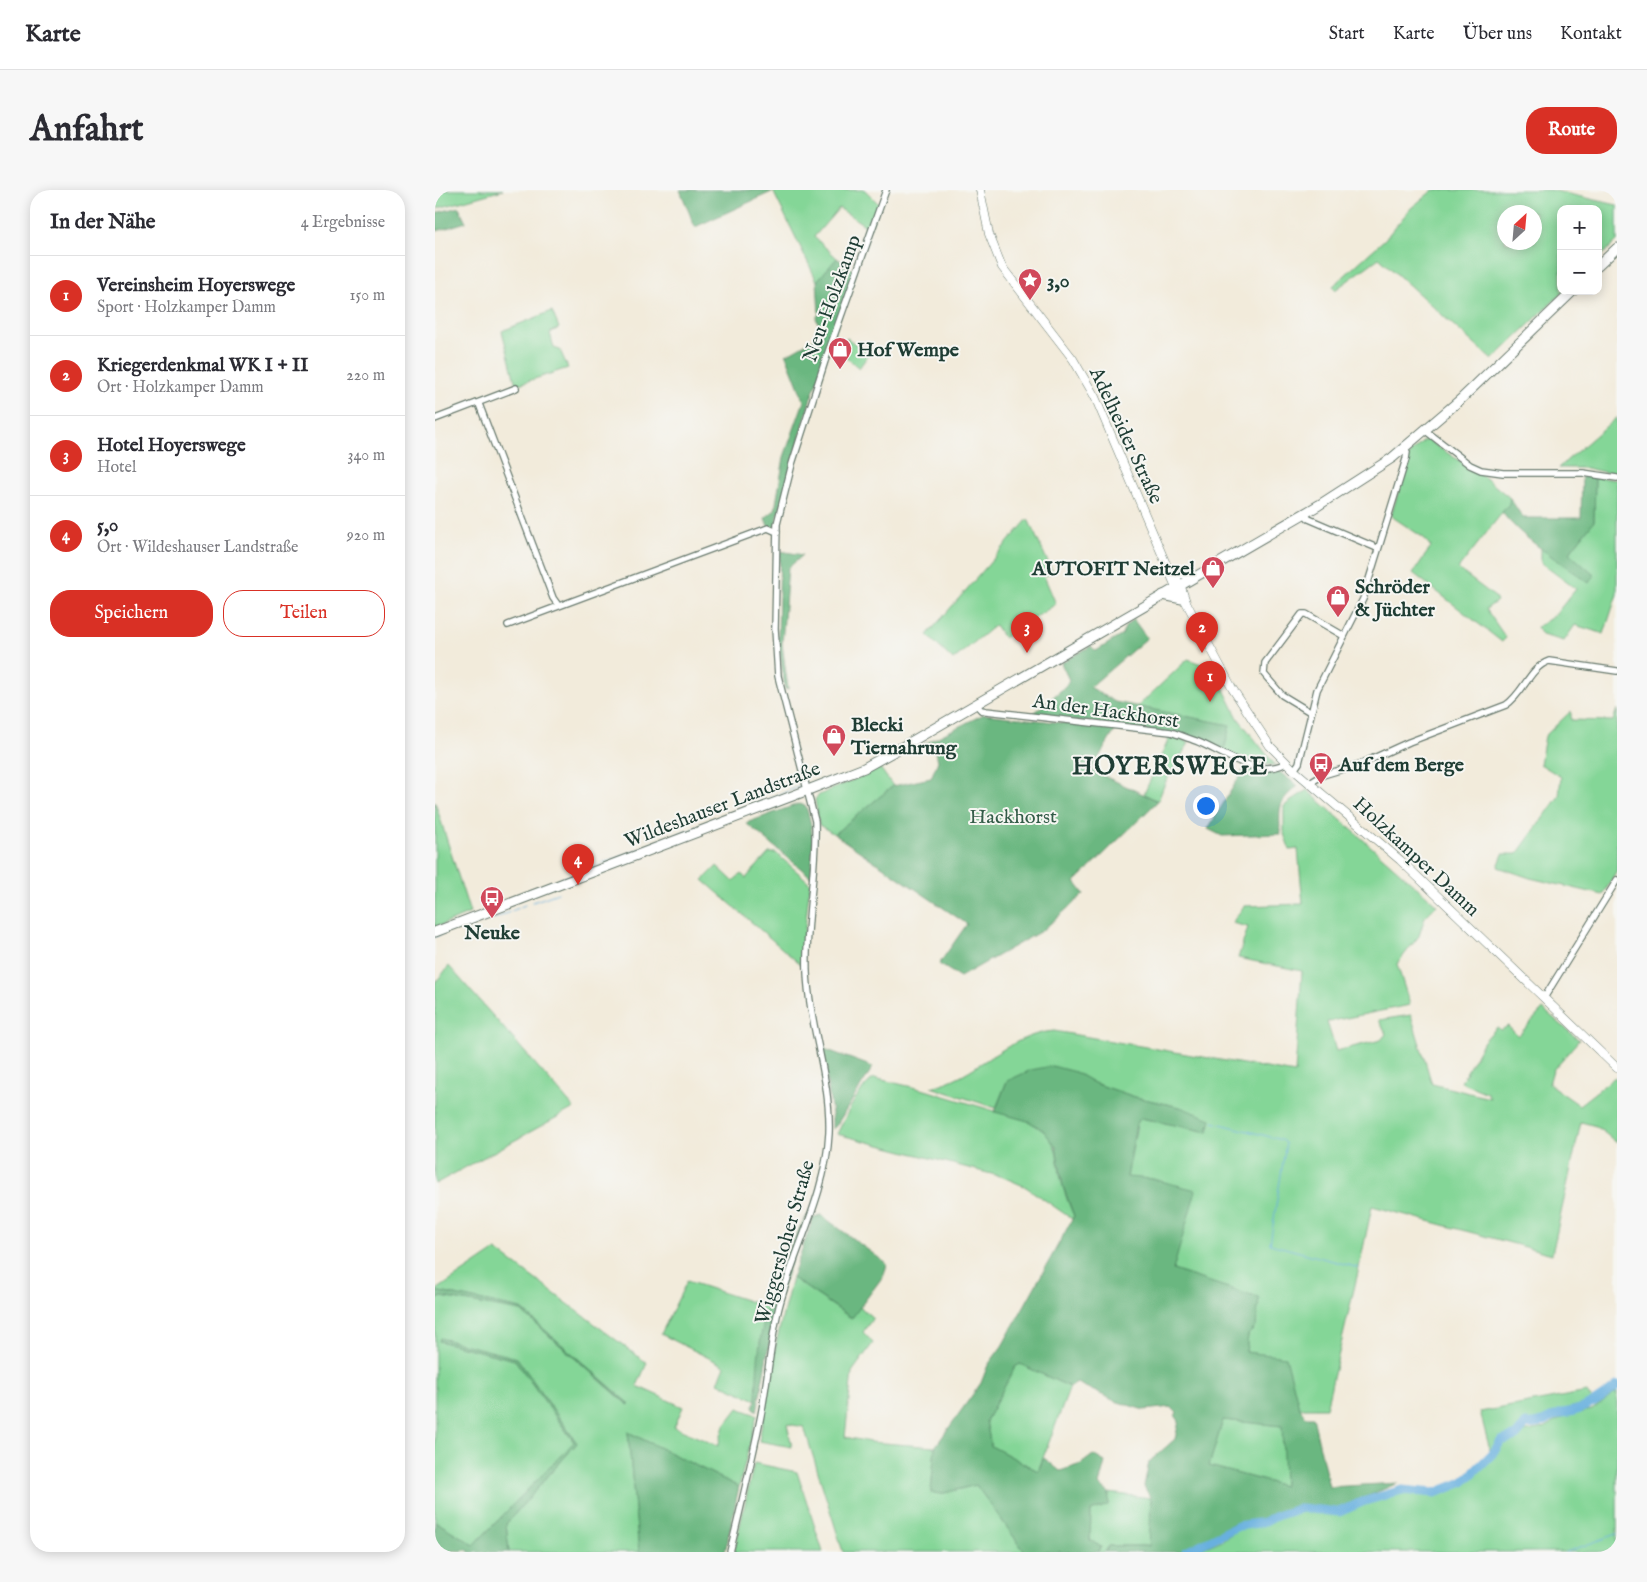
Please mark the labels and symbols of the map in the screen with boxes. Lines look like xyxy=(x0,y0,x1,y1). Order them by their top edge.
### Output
north arrow xyxy=(1497,205,1542,250)
street label: Neu-Holzkamp xyxy=(798,231,867,366)
place icon: 3,0 xyxy=(1017,267,1043,301)
place label: 3,0 xyxy=(1047,269,1070,294)
shop icon: Hof Wempe xyxy=(827,336,853,370)
place label: Hof Wempe xyxy=(857,338,960,363)
street label: Adelheider Straße xyxy=(1083,362,1168,508)
shop icon: AUTOFIT Neitzel xyxy=(1200,555,1226,589)
place label: AUTOFIT Neitzel xyxy=(1031,557,1196,582)
place label: Schröder & Jüchter xyxy=(1355,575,1436,623)
shop icon: Schröder & Jüchter xyxy=(1325,584,1351,618)
pin: 3 xyxy=(1011,612,1043,653)
pin: 2 xyxy=(1186,612,1218,653)
pin: 1 xyxy=(1194,661,1226,702)
street label: An der Hackhorst xyxy=(1030,689,1181,734)
place label: Blecki Tiernahrung xyxy=(850,713,958,761)
shop icon: Blecki Tiernahrung xyxy=(821,723,847,757)
district label: HOYERSWEGE xyxy=(1072,751,1268,783)
bus stop icon: Auf dem Berge xyxy=(1308,751,1334,785)
place label: Auf dem Berge xyxy=(1338,753,1465,778)
street label: Wildeshauser Landstraße xyxy=(621,756,824,854)
street label: Holzkamper Damm xyxy=(1347,792,1485,922)
your location xyxy=(1193,793,1219,819)
park label: Hackhorst xyxy=(969,805,1057,830)
pin: 4 xyxy=(562,844,594,885)
bus stop icon: Neuke xyxy=(479,885,505,919)
place label: Neuke xyxy=(463,921,521,946)
street label: Wiggersloher Straße xyxy=(750,1157,821,1327)

